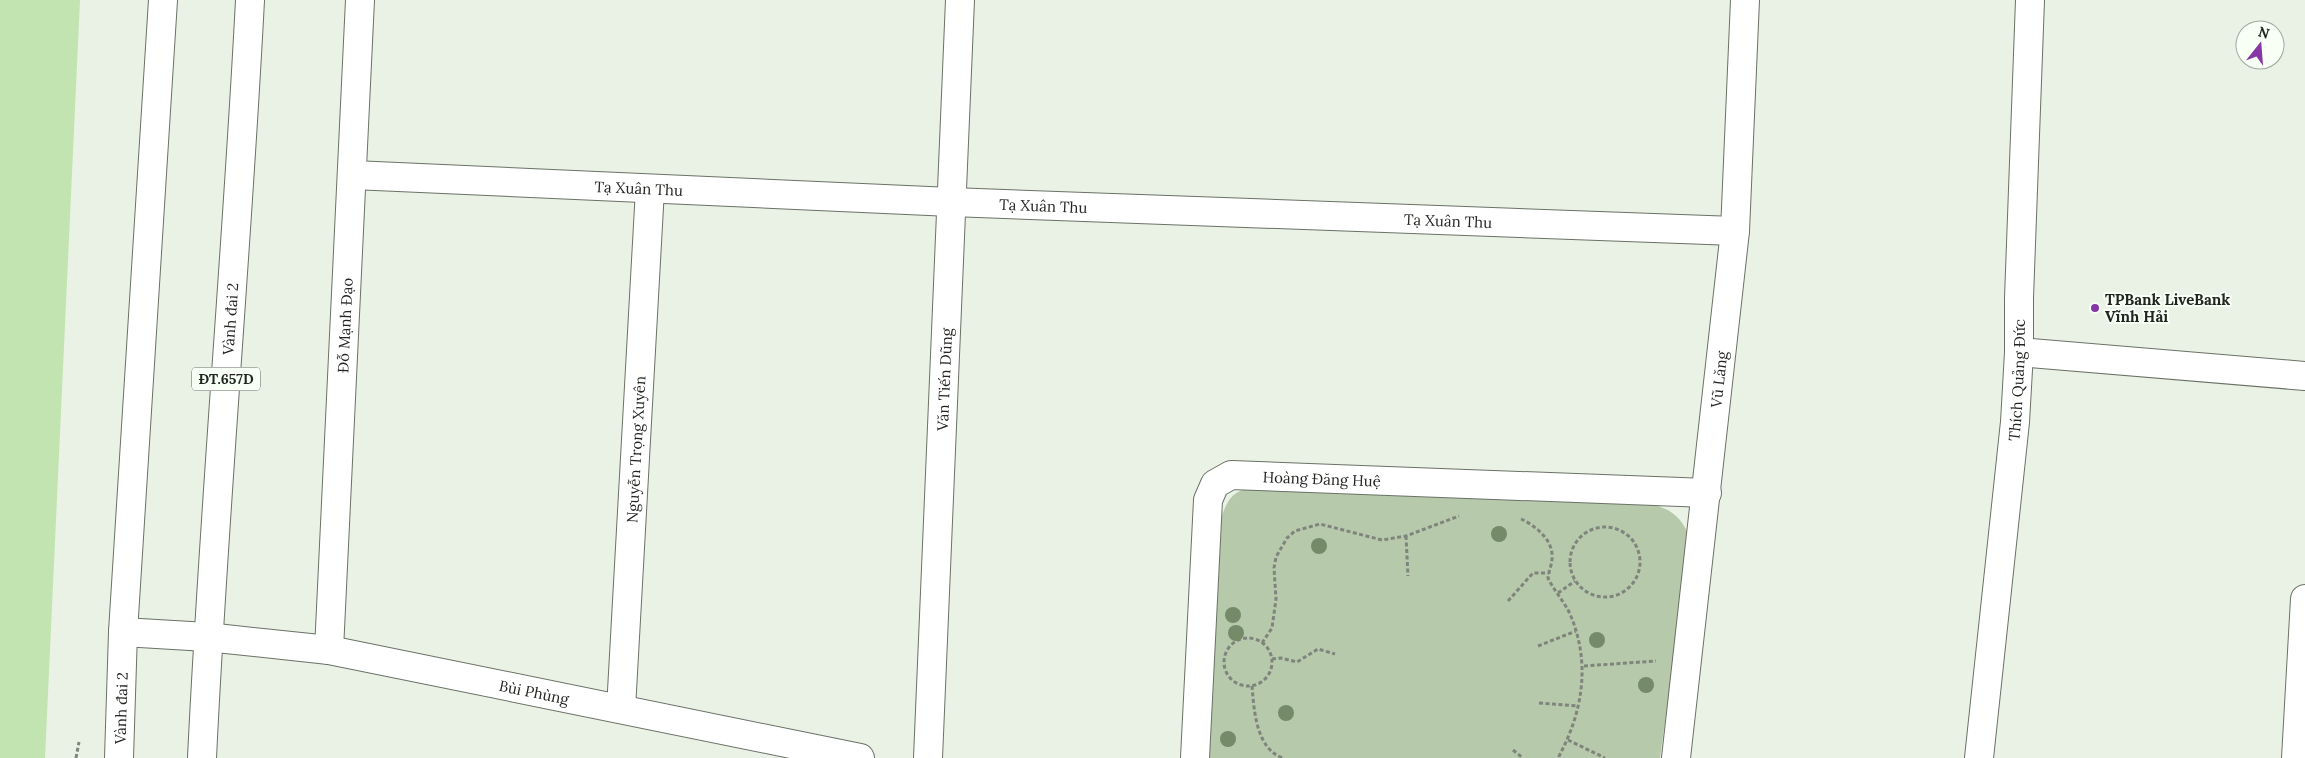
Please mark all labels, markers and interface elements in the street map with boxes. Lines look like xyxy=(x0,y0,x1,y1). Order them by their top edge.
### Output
north arrow xyxy=(2235,20,2285,70)
text: N xyxy=(2256,22,2272,43)
street label: Tạ Xuân Thu xyxy=(594,176,683,199)
street label: Tạ Xuân Thu xyxy=(999,194,1088,217)
street label: Tạ Xuân Thu xyxy=(1404,209,1493,232)
street label: Đỗ Mạnh Đạo xyxy=(333,277,356,373)
street label: Vành đai 2 xyxy=(218,282,242,357)
place label: TPBank LiveBank Vĩnh Hải xyxy=(2105,290,2230,326)
marker: TPBank LiveBank Vĩnh Hải xyxy=(2089,302,2101,314)
street label: Thích Quảng Đức xyxy=(2004,319,2029,442)
street label: Văn Tiến Dũng xyxy=(932,327,956,432)
street label: Vũ Lăng xyxy=(1706,349,1731,410)
road number: ĐT.657D xyxy=(192,368,260,390)
street label: Nguyễn Trọng Xuyên xyxy=(622,375,649,523)
street label: Hoàng Đăng Huệ xyxy=(1262,467,1381,490)
street label: Vành đai 2 xyxy=(110,672,131,745)
street label: Bùi Phùng xyxy=(498,675,571,708)

